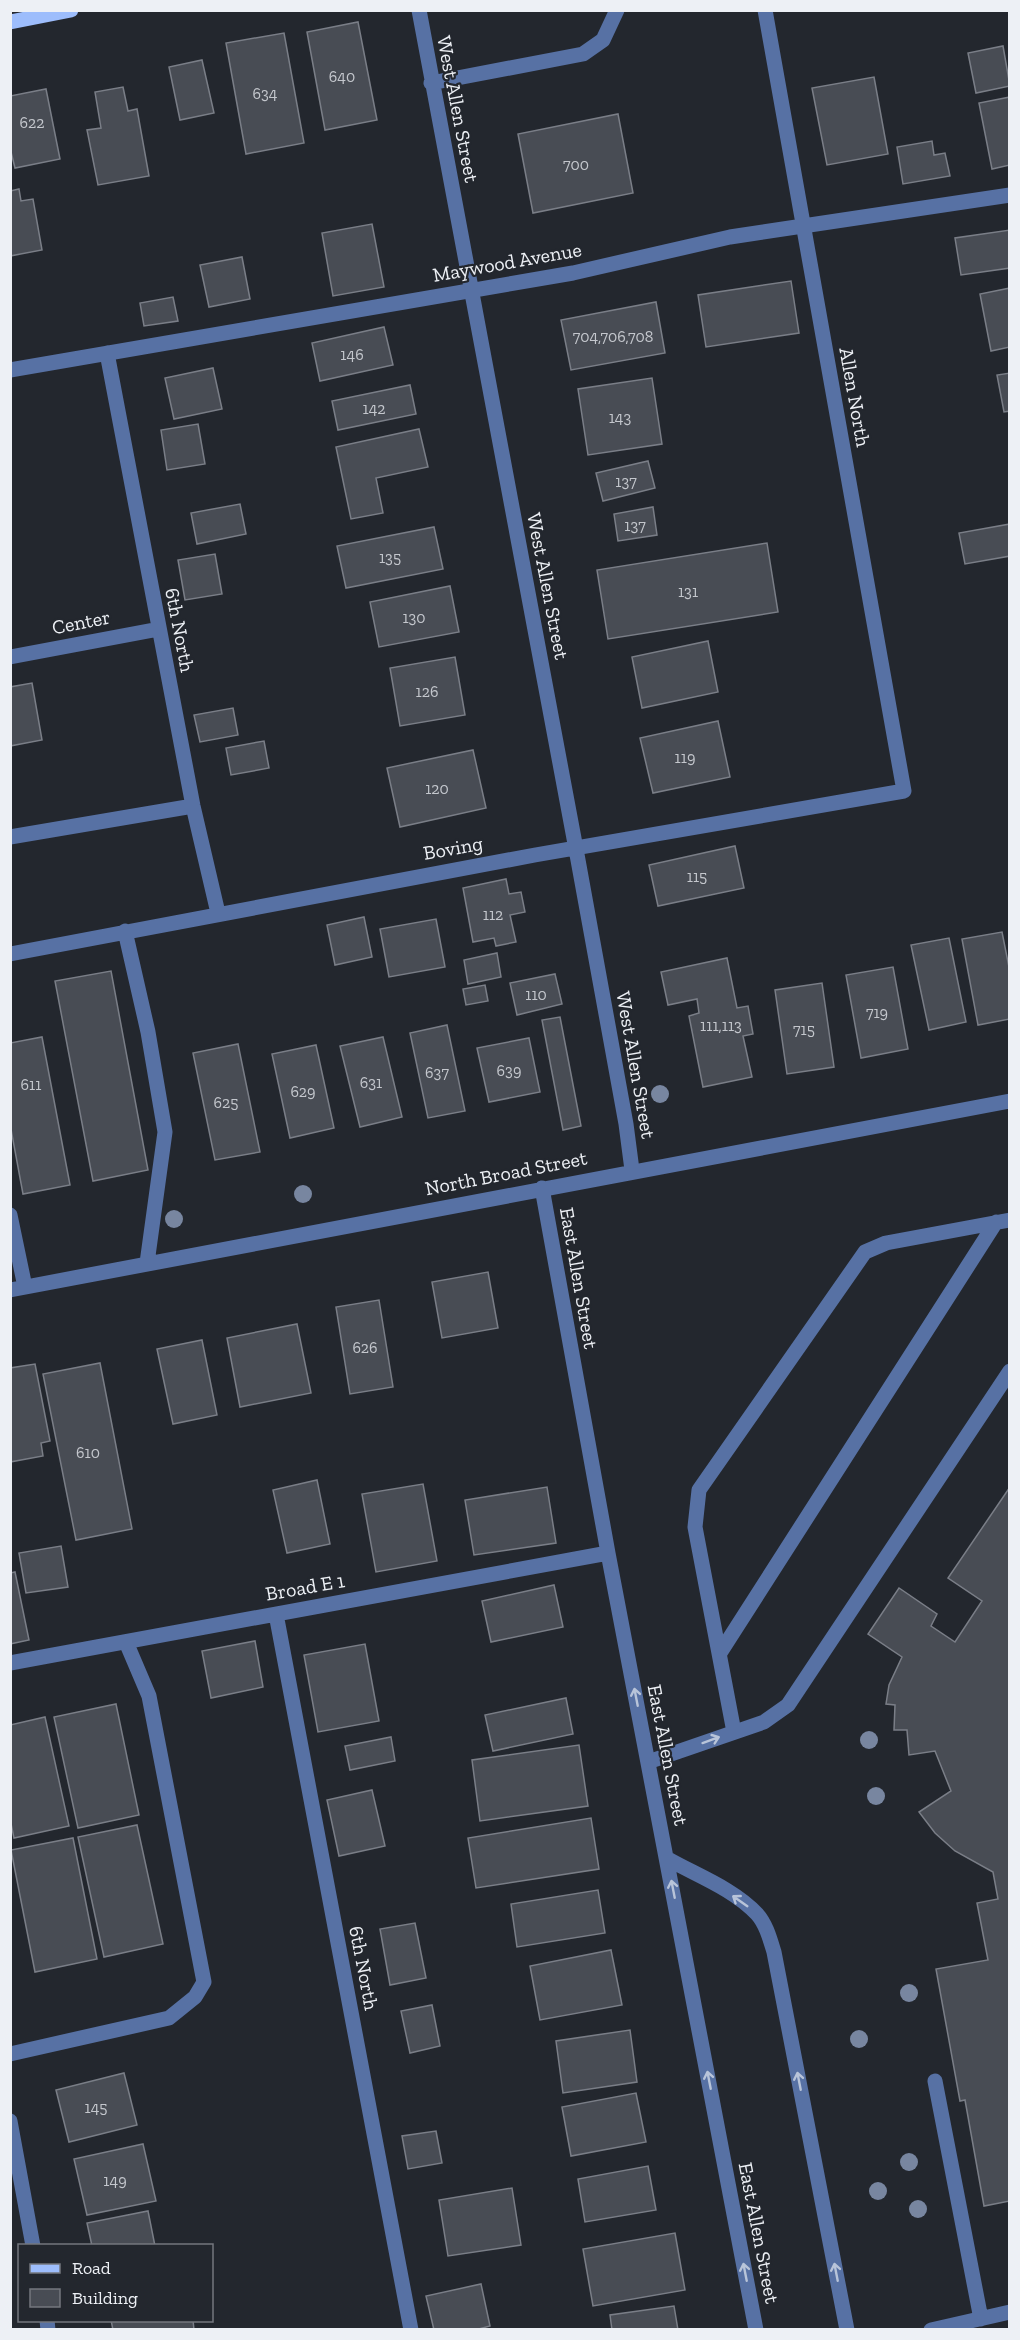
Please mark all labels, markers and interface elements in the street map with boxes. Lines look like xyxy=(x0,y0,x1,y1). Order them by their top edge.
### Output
street label: West Allen Street xyxy=(432,34,484,185)
house number: 640 xyxy=(329,67,355,86)
house number: 634 xyxy=(253,84,278,103)
house number: 622 xyxy=(20,113,44,132)
house number: 700 xyxy=(563,155,589,174)
street label: Maywood Avenue xyxy=(431,237,583,287)
house number: 704,706,708 xyxy=(573,327,653,346)
house number: 146 xyxy=(340,345,364,364)
street label: Allen North xyxy=(834,345,876,449)
house number: 142 xyxy=(362,399,386,418)
house number: 143 xyxy=(609,408,631,427)
house number: 137 xyxy=(615,472,637,491)
street label: West Allen Street xyxy=(522,511,574,662)
house number: 137 xyxy=(624,516,646,535)
house number: 135 xyxy=(379,548,401,567)
house number: 131 xyxy=(678,582,698,601)
street label: 6th North xyxy=(160,586,200,675)
street label: Center xyxy=(50,605,112,639)
house number: 130 xyxy=(402,608,426,627)
house number: 126 xyxy=(416,682,438,701)
house number: 119 xyxy=(675,748,695,767)
house number: 120 xyxy=(425,779,449,798)
street label: Boving xyxy=(421,831,485,865)
house number: 115 xyxy=(687,867,707,886)
house number: 112 xyxy=(483,905,503,924)
house number: 110 xyxy=(525,985,547,1004)
street label: West Allen Street xyxy=(611,990,661,1141)
house number: 719 xyxy=(866,1003,888,1022)
house number: 111,113 xyxy=(700,1016,742,1035)
house number: 715 xyxy=(793,1020,815,1039)
house number: 639 xyxy=(497,1061,521,1080)
house number: 637 xyxy=(425,1063,449,1082)
house number: 631 xyxy=(360,1073,382,1092)
house number: 611 xyxy=(21,1075,41,1094)
house number: 629 xyxy=(290,1082,316,1101)
house number: 625 xyxy=(214,1093,238,1112)
street label: North Broad Street xyxy=(423,1145,590,1200)
street label: East Allen Street xyxy=(555,1205,603,1351)
house number: 626 xyxy=(352,1338,378,1357)
house number: 610 xyxy=(76,1443,100,1462)
street label: Broad E 1 xyxy=(264,1568,347,1606)
street label: East Allen Street xyxy=(643,1682,694,1828)
one-way arrow xyxy=(630,1688,641,1708)
one-way arrow xyxy=(701,1734,720,1745)
one-way arrow xyxy=(667,1879,678,1899)
one-way arrow xyxy=(732,1894,748,1907)
street label: 6th North xyxy=(344,1924,384,2013)
one-way arrow xyxy=(703,2071,714,2091)
one-way arrow xyxy=(793,2071,804,2091)
house number: 145 xyxy=(85,2098,107,2117)
street label: East Allen Street xyxy=(734,2160,785,2306)
house number: 149 xyxy=(103,2171,127,2190)
legend xyxy=(18,2244,213,2322)
text: Road xyxy=(72,2257,111,2279)
one-way arrow xyxy=(739,2263,750,2282)
one-way arrow xyxy=(830,2263,841,2282)
text: Building xyxy=(72,2287,138,2309)

